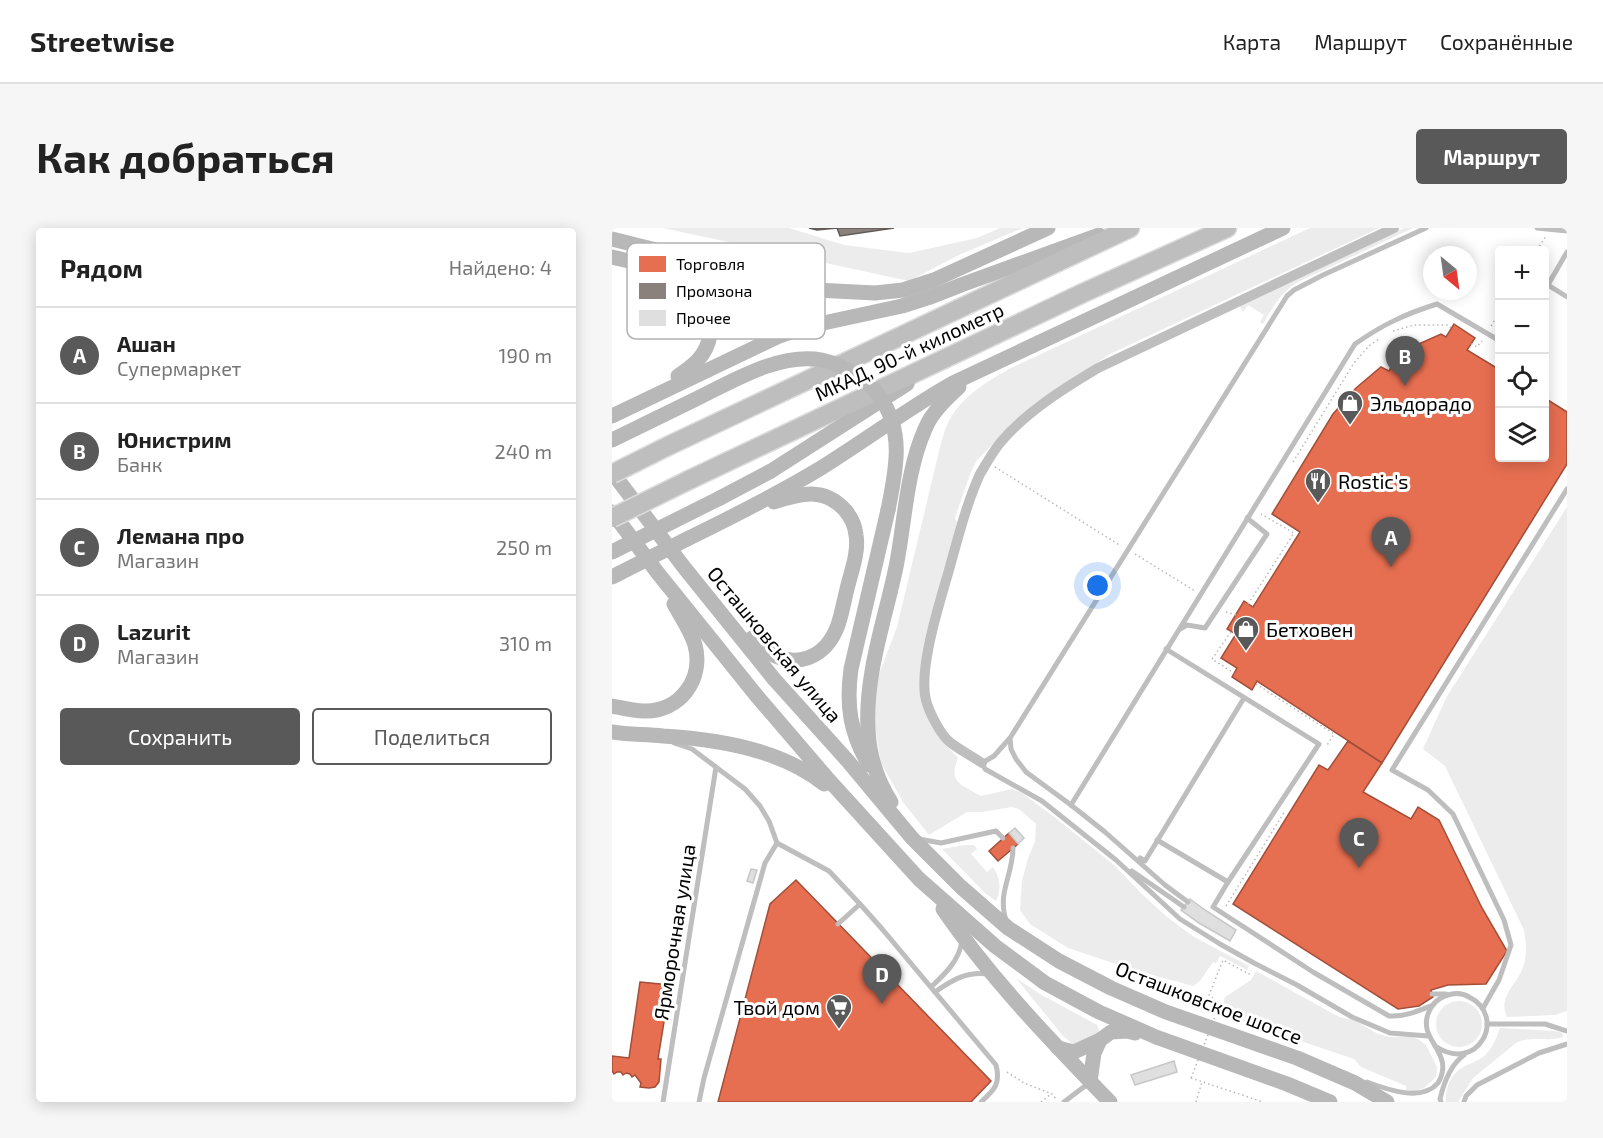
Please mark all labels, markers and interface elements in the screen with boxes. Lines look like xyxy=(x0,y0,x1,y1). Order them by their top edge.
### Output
text: Streetwise xyxy=(30,24,175,58)
text: Карта xyxy=(1223,29,1281,54)
text: Маршрут xyxy=(1314,29,1407,54)
text: Сохранённые xyxy=(1440,29,1573,54)
button: Маршрут xyxy=(1416,129,1567,184)
text: Как добраться xyxy=(36,131,335,181)
legend xyxy=(627,243,825,339)
north arrow xyxy=(1423,246,1477,300)
map controls xyxy=(1495,246,1549,462)
button: + xyxy=(1495,246,1549,300)
text: Рядом xyxy=(60,252,143,283)
text: Торговля xyxy=(676,254,745,273)
text: Найдено: 4 xyxy=(449,255,552,279)
text: Промзона xyxy=(676,281,752,300)
street label: МКАД, 90-й километр xyxy=(811,297,1007,405)
button: − xyxy=(1495,300,1549,354)
text: Прочее xyxy=(676,308,731,327)
text: Ашан xyxy=(117,330,176,356)
pin: B xyxy=(1386,336,1424,386)
text: A xyxy=(73,343,86,367)
text: 190 m xyxy=(499,343,552,367)
button: locate xyxy=(1495,354,1549,408)
text: Супермаркет xyxy=(117,356,241,380)
shop icon: Эльдорадо xyxy=(1335,388,1365,426)
place label: Эльдорадо xyxy=(1370,391,1472,415)
button: layers xyxy=(1495,408,1549,462)
text: Юнистрим xyxy=(117,426,232,452)
text: B xyxy=(73,439,86,463)
text: 240 m xyxy=(494,439,552,463)
text: Банк xyxy=(117,452,162,476)
restaurant icon: Rostic's xyxy=(1303,466,1333,504)
place label: Rostic's xyxy=(1338,469,1408,493)
pin: A xyxy=(1372,518,1410,567)
text: Лемана про xyxy=(117,522,244,548)
text: C xyxy=(74,535,85,559)
text: 250 m xyxy=(496,535,552,559)
text: Магазин xyxy=(117,548,199,572)
street label: Осташковская улица xyxy=(702,561,847,727)
your location xyxy=(1083,571,1112,600)
shop icon: Бетховен xyxy=(1231,614,1261,652)
place label: Бетховен xyxy=(1266,617,1354,641)
text: Lazurit xyxy=(117,618,190,644)
text: D xyxy=(73,631,86,655)
text: 310 m xyxy=(499,631,552,655)
text: Магазин xyxy=(117,644,199,668)
button: Сохранить xyxy=(60,708,300,765)
button: Поделиться xyxy=(312,708,552,765)
pin: C xyxy=(1340,818,1378,868)
street label: Ярморочная улица xyxy=(648,842,701,1022)
pin: D xyxy=(862,954,902,1004)
street label: Осташковское шоссе xyxy=(1112,955,1306,1049)
supermarket icon: Твой дом xyxy=(824,992,854,1030)
place label: Твой дом xyxy=(733,995,820,1019)

